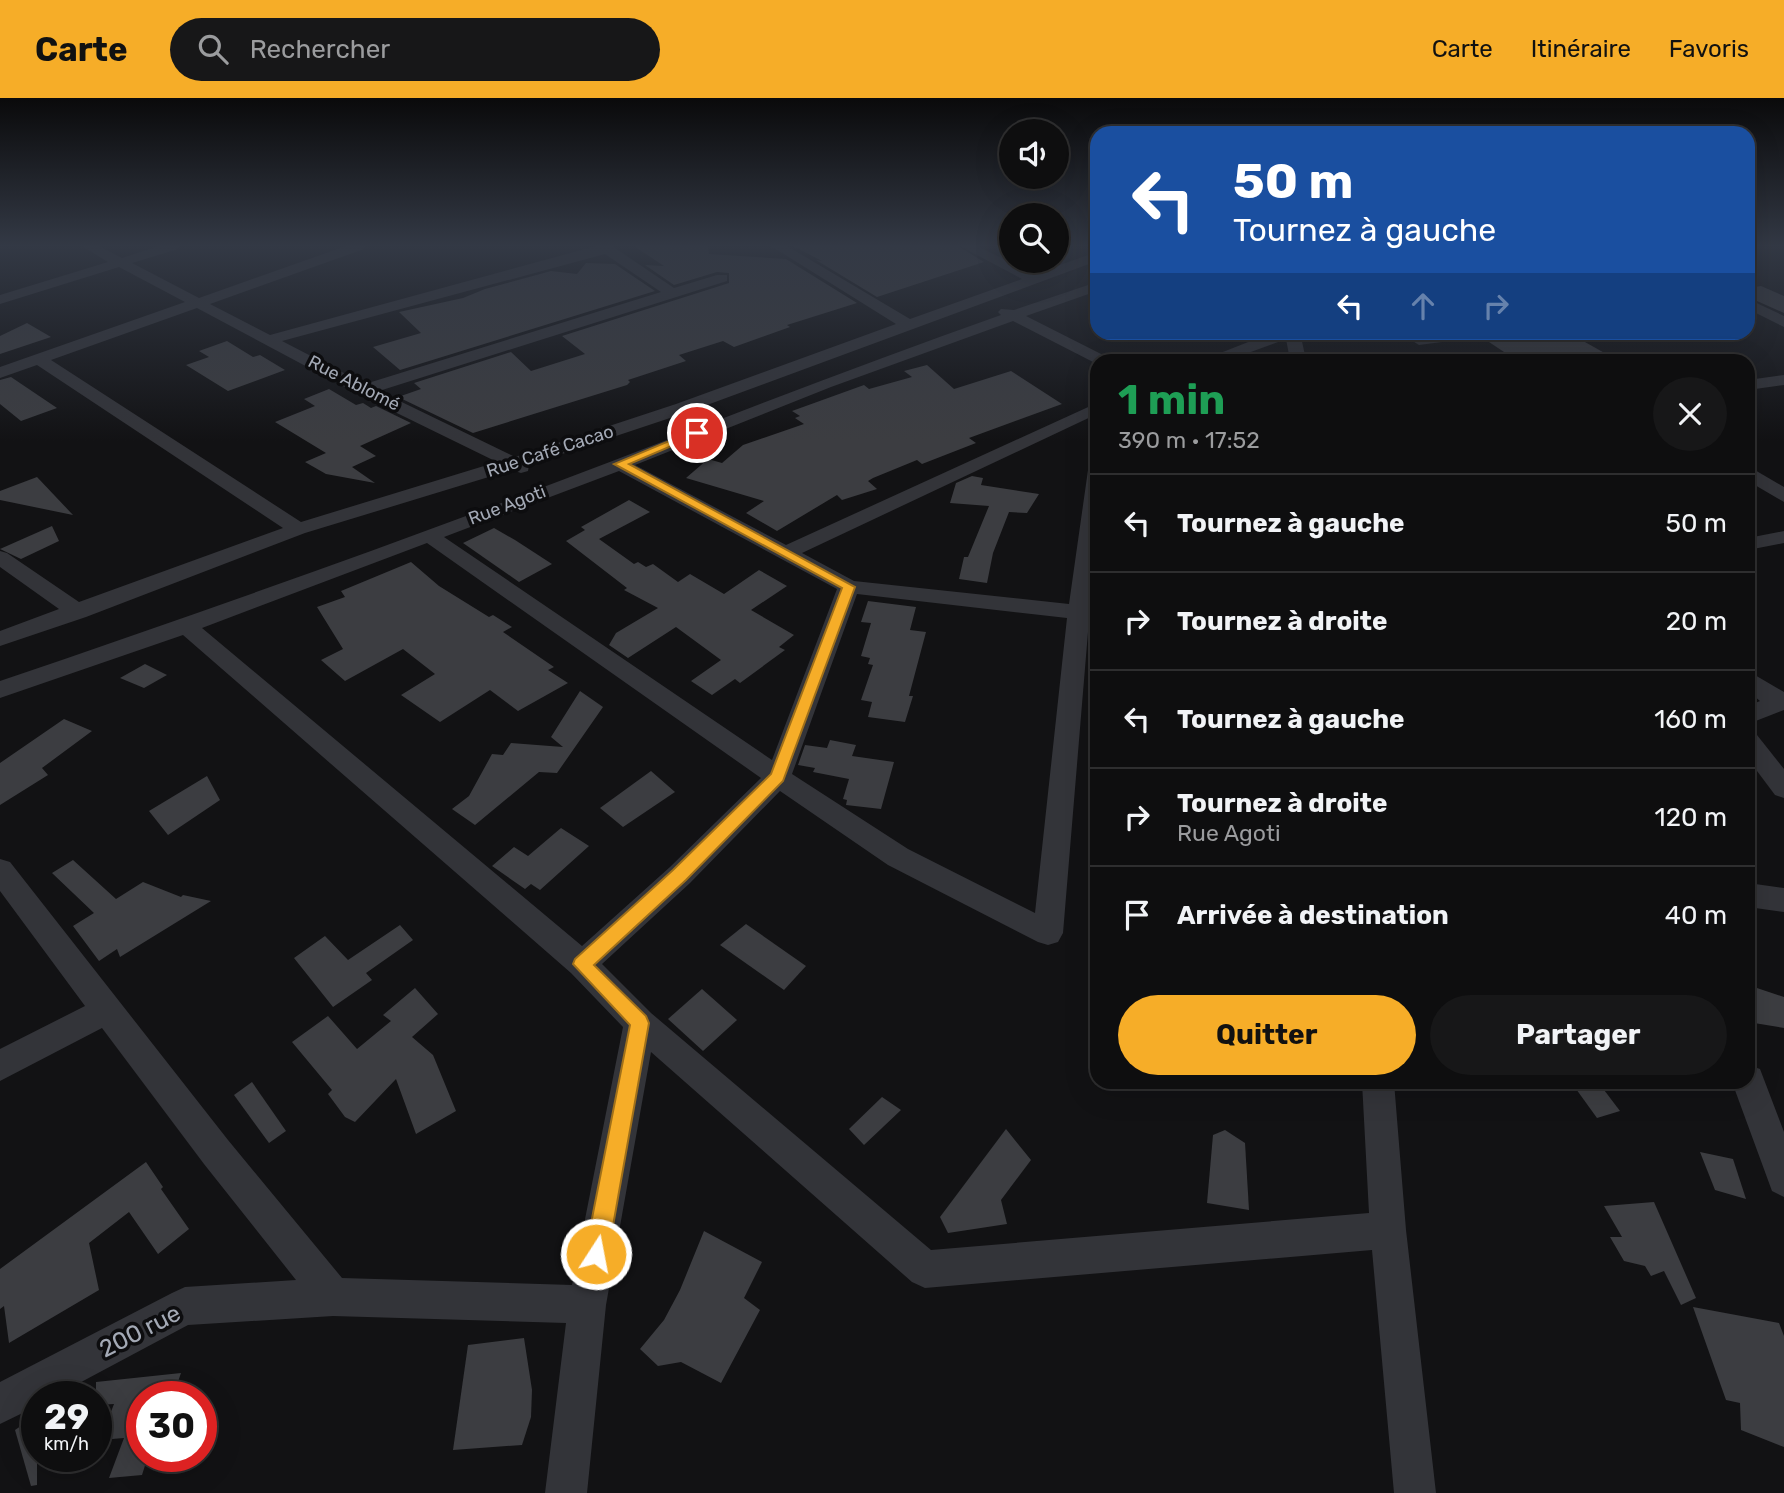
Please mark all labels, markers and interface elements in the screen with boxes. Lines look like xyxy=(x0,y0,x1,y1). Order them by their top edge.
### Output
search box xyxy=(170,18,660,81)
text: Carte xyxy=(35,30,128,69)
icon: search xyxy=(194,30,232,68)
text: Rechercher xyxy=(250,34,390,65)
text: Carte xyxy=(1432,35,1493,63)
text: Itinéraire xyxy=(1531,35,1631,63)
text: Favoris xyxy=(1669,35,1749,63)
map controls xyxy=(999,119,1069,273)
button: sound xyxy=(999,119,1069,189)
text: 50 m xyxy=(1233,152,1353,210)
icon: left xyxy=(1118,154,1209,245)
button: search xyxy=(999,203,1069,273)
text: Tournez à gauche xyxy=(1233,211,1496,249)
icon: left xyxy=(1331,287,1369,325)
icon: ahead xyxy=(1404,287,1442,325)
icon: right xyxy=(1477,287,1515,325)
street label: Rue Ablomé xyxy=(304,350,404,416)
text: 1 min xyxy=(1118,375,1225,425)
button: close xyxy=(1653,377,1727,451)
pin xyxy=(667,403,727,463)
icon: arrive xyxy=(678,414,716,452)
street label: Rue Café Cacao xyxy=(484,420,616,482)
text: 390 m · 17:52 xyxy=(1118,426,1260,454)
street label: Rue Agoti xyxy=(465,480,549,530)
icon: left xyxy=(1118,504,1156,542)
text: Tournez à gauche xyxy=(1177,508,1405,539)
text: 50 m xyxy=(1666,508,1727,539)
icon: right xyxy=(1118,602,1156,640)
text: Tournez à droite xyxy=(1177,606,1387,637)
text: 20 m xyxy=(1666,606,1727,637)
icon: left xyxy=(1118,700,1156,738)
text: Tournez à gauche xyxy=(1177,704,1405,735)
text: 160 m xyxy=(1654,704,1727,735)
text: Tournez à droite xyxy=(1177,788,1387,819)
icon: right xyxy=(1118,798,1156,836)
text: 120 m xyxy=(1655,802,1727,833)
text: Rue Agoti xyxy=(1177,819,1280,847)
icon: arrive xyxy=(1118,896,1156,934)
text: Arrivée à destination xyxy=(1177,900,1449,931)
text: 40 m xyxy=(1665,900,1727,931)
button: Quitter xyxy=(1118,995,1416,1075)
button: Partager xyxy=(1430,995,1727,1075)
position arrow xyxy=(559,1217,633,1291)
street label: 200 rue xyxy=(95,1299,185,1363)
speed limit sign: 30 xyxy=(126,1381,217,1472)
text: 29 xyxy=(44,1396,89,1438)
text: km/h xyxy=(44,1433,89,1455)

